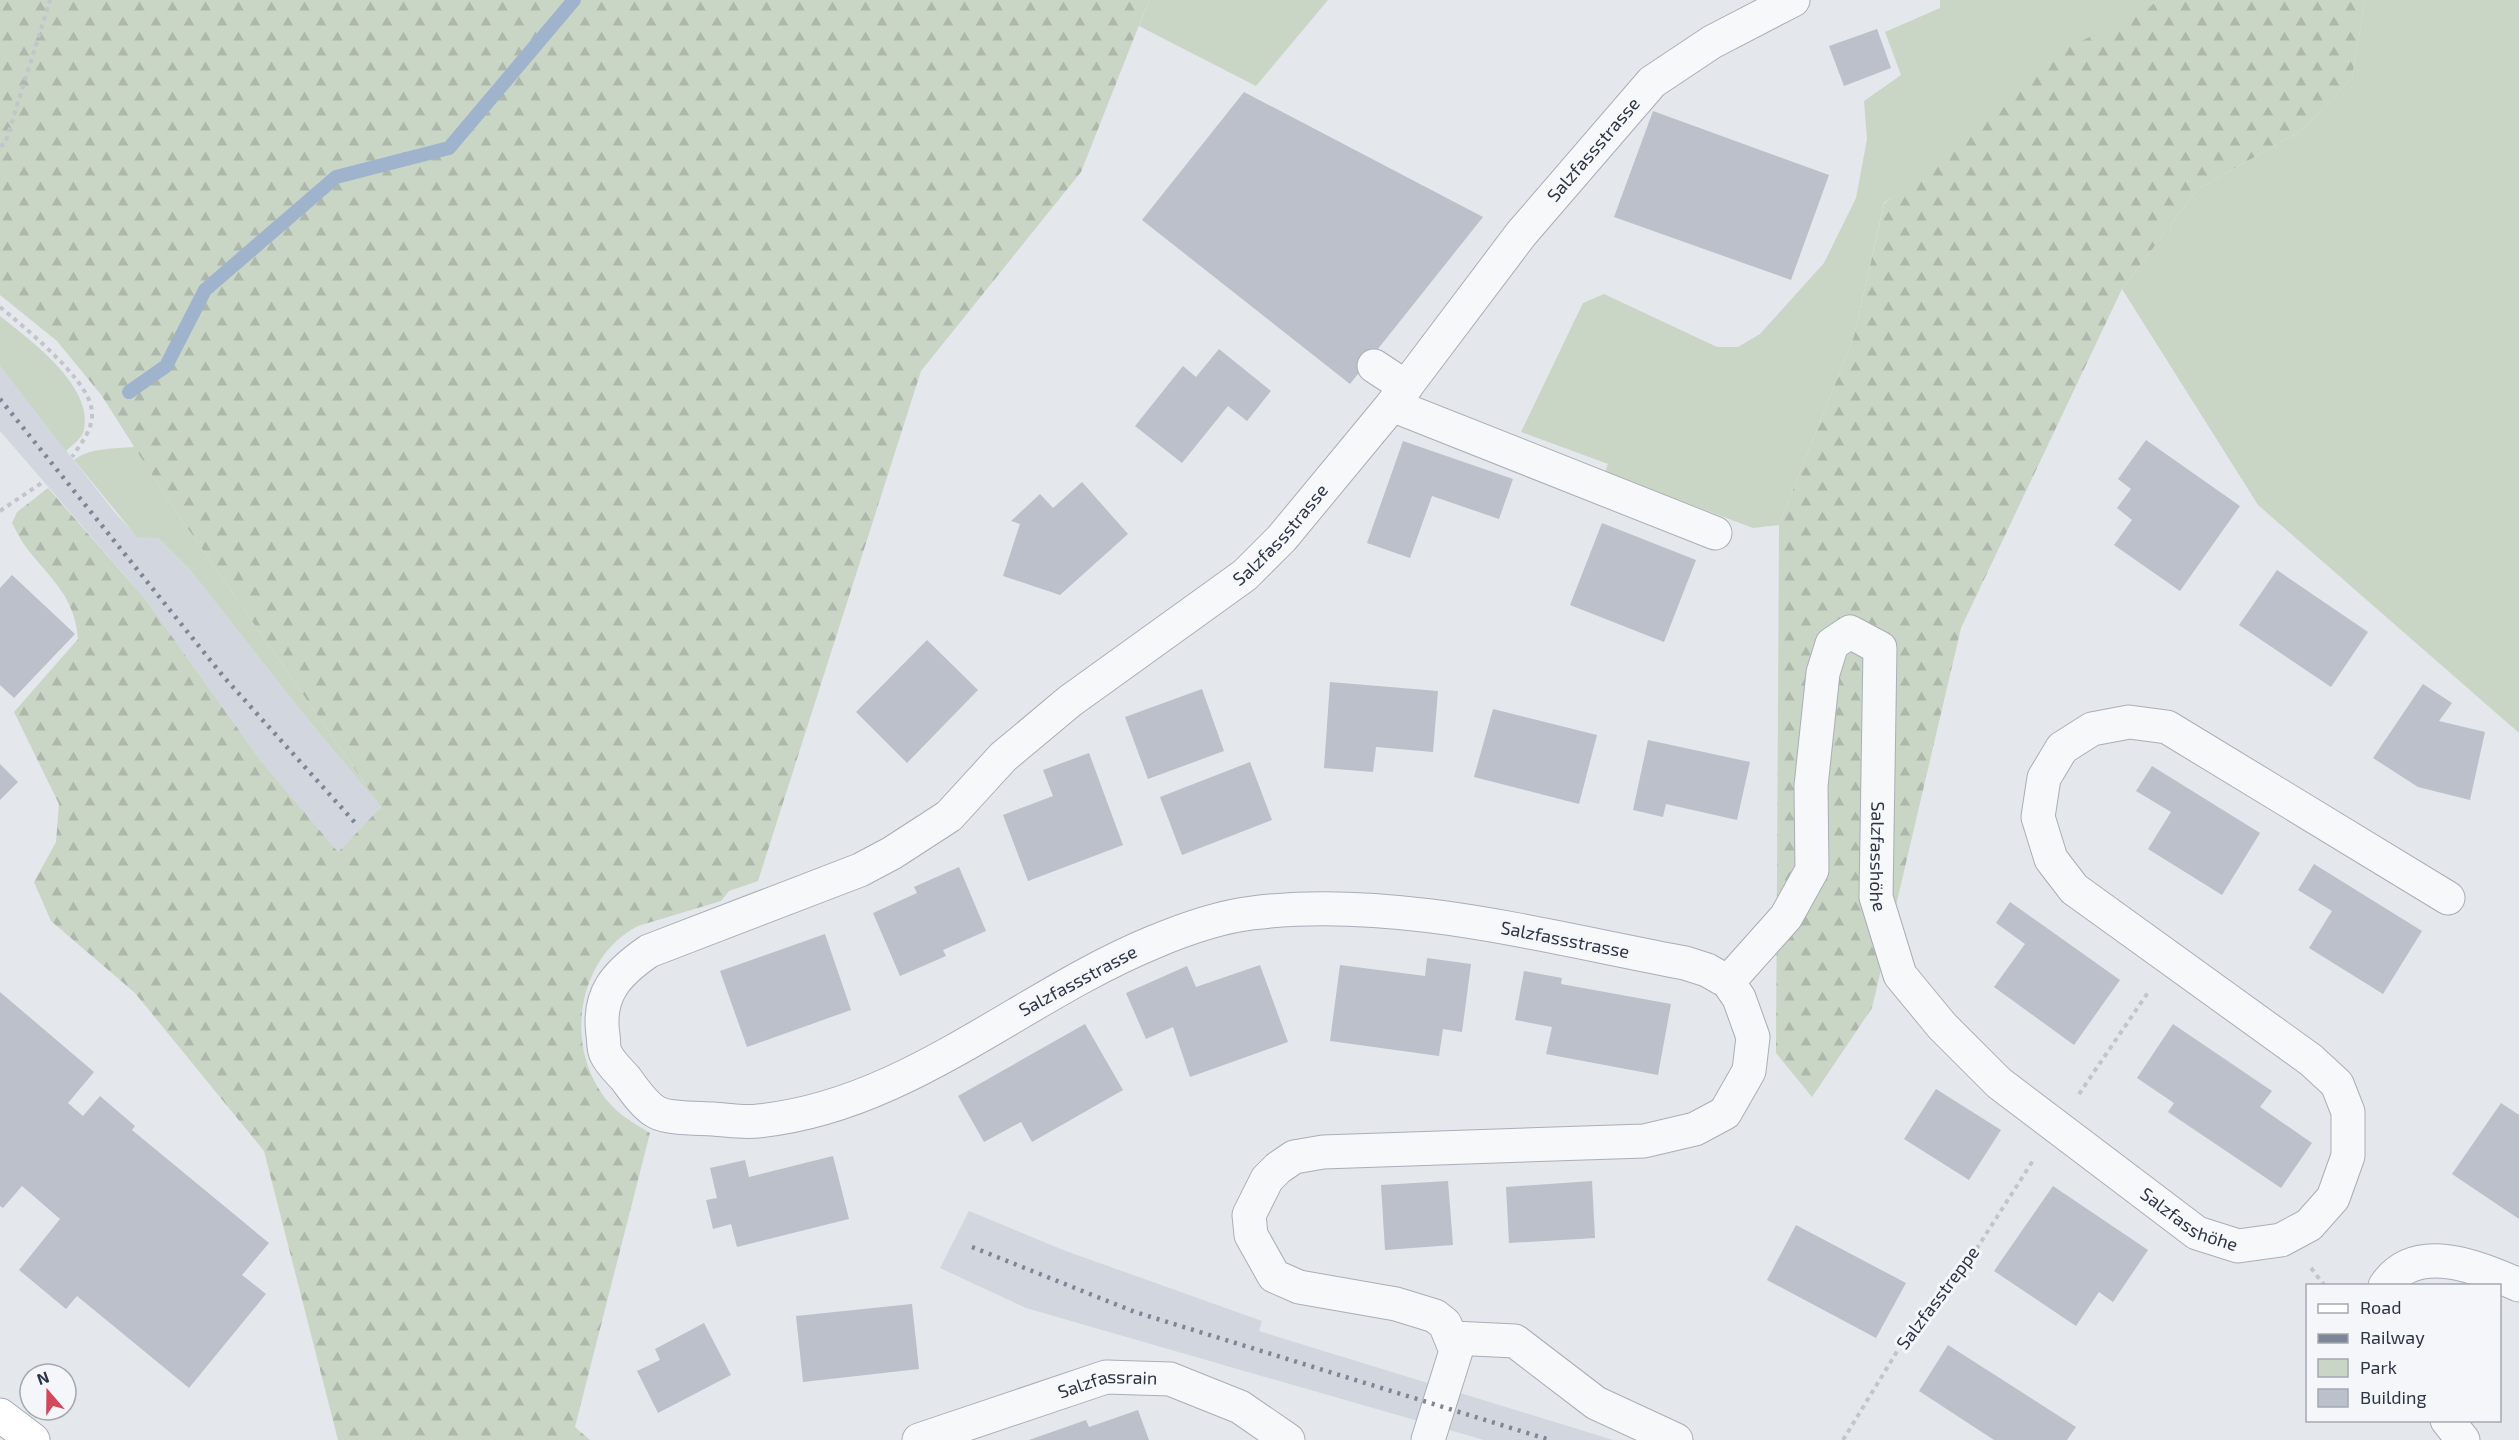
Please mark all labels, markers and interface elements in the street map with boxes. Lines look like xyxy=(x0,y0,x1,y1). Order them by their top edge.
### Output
street label: Salzfassstrasse xyxy=(1542,92,1644,206)
street label: Salzfassstrasse xyxy=(1228,479,1332,590)
street label: Salzfasshöhe xyxy=(1866,801,1892,914)
street label: Salzfassstrasse xyxy=(1499,916,1631,962)
street label: Salzfassstrasse xyxy=(1015,940,1140,1020)
street label: Salzfasshöhe xyxy=(2136,1182,2241,1255)
street label: Salzfasstreppe xyxy=(1891,1241,1983,1353)
legend xyxy=(2306,1284,2501,1422)
text: Road xyxy=(2360,1296,2401,1318)
text: Railway xyxy=(2360,1326,2425,1348)
text: Park xyxy=(2360,1356,2397,1378)
north arrow xyxy=(18,1362,78,1422)
street label: Salzfassrain xyxy=(1055,1365,1158,1402)
text: N xyxy=(34,1367,51,1388)
text: Building xyxy=(2360,1386,2427,1408)

